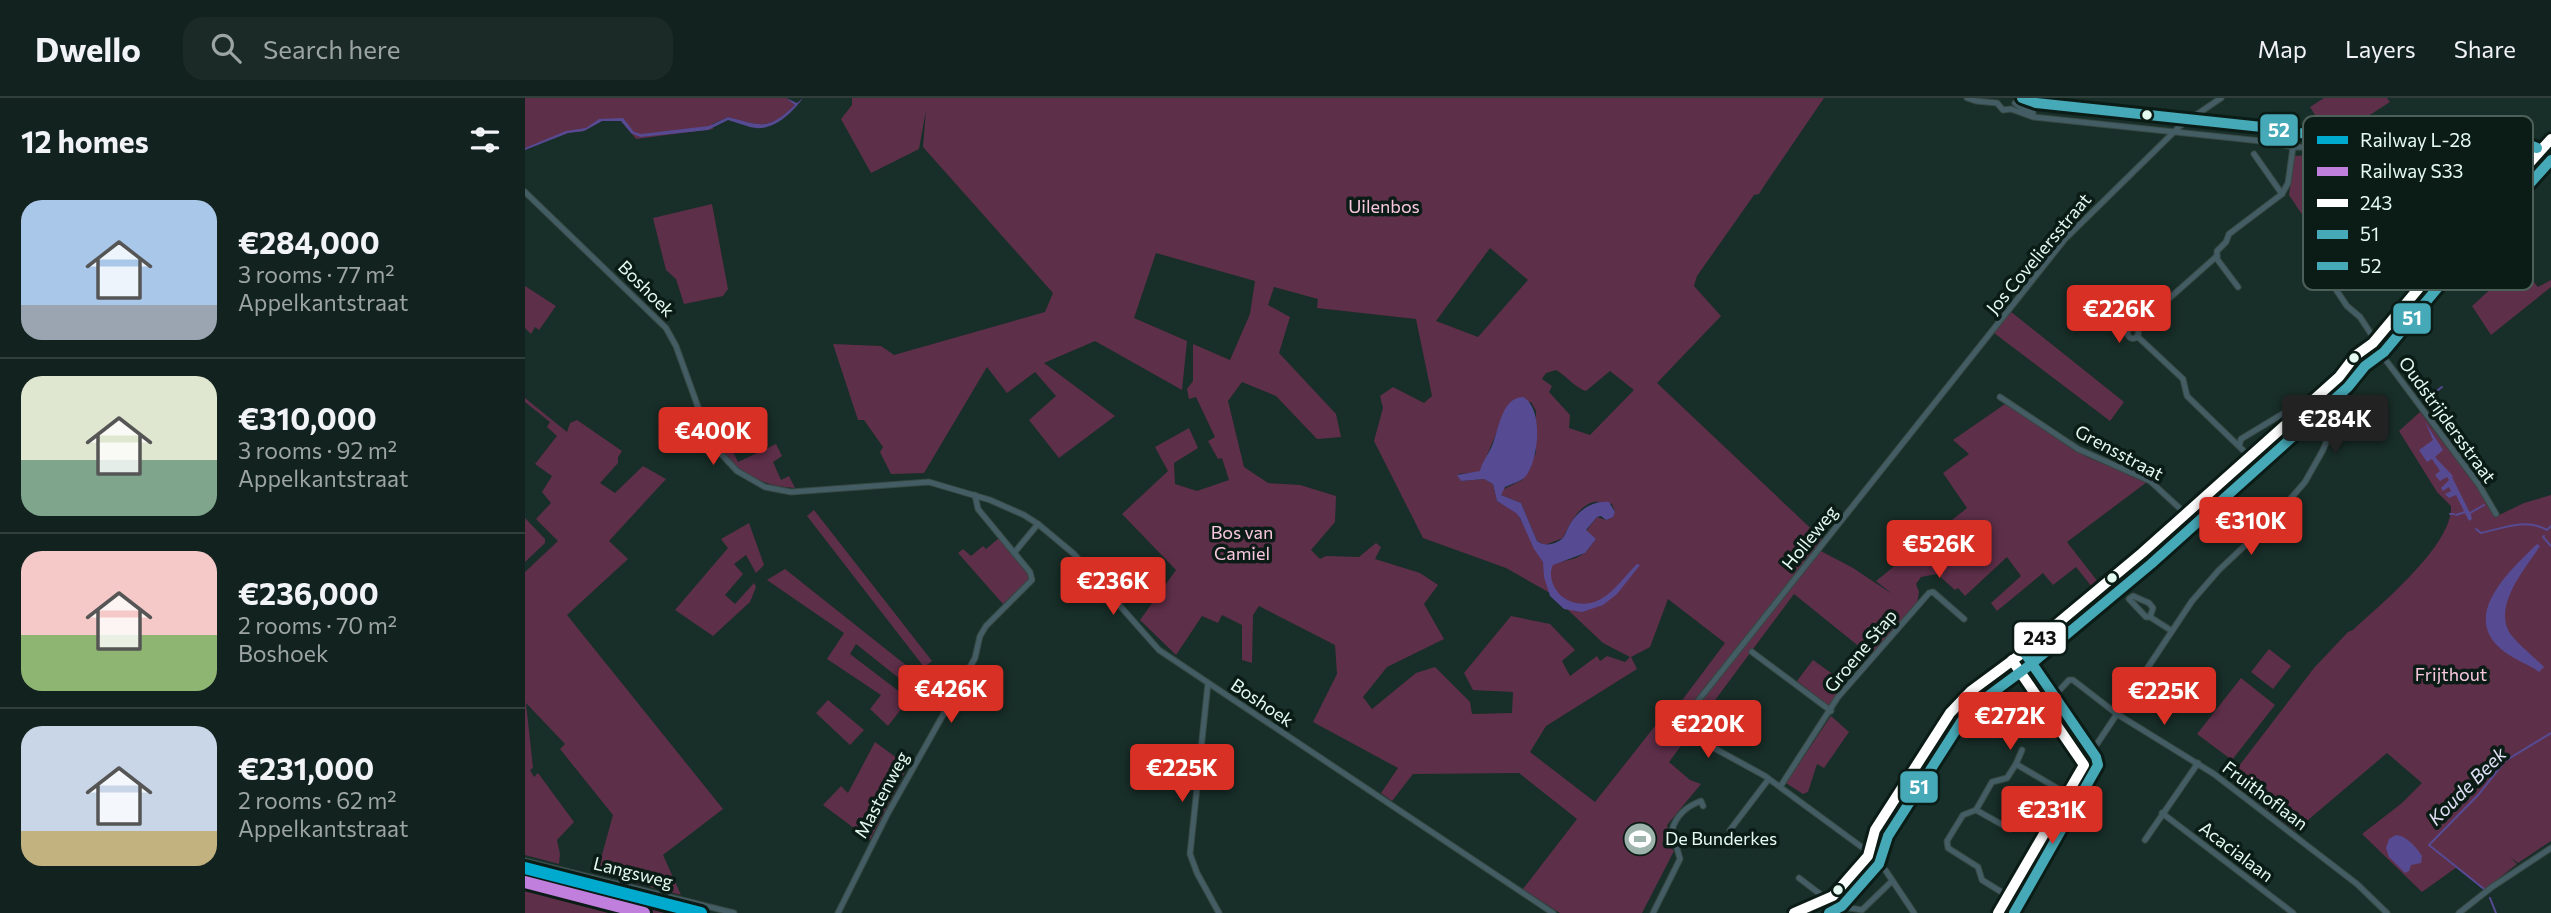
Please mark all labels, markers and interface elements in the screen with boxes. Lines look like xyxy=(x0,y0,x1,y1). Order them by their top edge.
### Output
search box xyxy=(183,17,673,80)
text: Dwello xyxy=(35,28,141,69)
icon: search xyxy=(207,29,245,67)
text: Search here xyxy=(263,33,401,64)
text: Map xyxy=(2258,34,2307,63)
text: Layers xyxy=(2345,34,2416,63)
text: Share xyxy=(2454,34,2516,63)
unlabelled marker xyxy=(2140,108,2154,122)
line badge: 52 xyxy=(2259,113,2299,147)
legend xyxy=(2303,116,2533,290)
text: 52 xyxy=(2268,118,2290,141)
icon: filters xyxy=(466,121,504,159)
text: 12 homes xyxy=(21,122,149,159)
text: Railway L-28 xyxy=(2360,128,2471,151)
text: Railway S33 xyxy=(2360,159,2463,182)
street label: Jos Coveliersstraat xyxy=(1981,188,2095,318)
text: 243 xyxy=(2360,191,2392,214)
park label: Uilenbos xyxy=(1348,195,1420,217)
text: 51 xyxy=(2360,222,2379,245)
text: €284,000 xyxy=(238,223,380,260)
icon: home xyxy=(77,228,161,312)
text: 52 xyxy=(2360,254,2381,277)
street label: Boshoek xyxy=(614,256,680,321)
text: 3 rooms · 77 m² xyxy=(238,260,395,288)
pin: €226K xyxy=(2070,286,2168,345)
text: Appelkantstraat xyxy=(238,288,408,316)
text: €226K xyxy=(2083,294,2155,322)
line badge: 51 xyxy=(2392,302,2432,335)
text: 51 xyxy=(2402,306,2422,329)
unlabelled marker xyxy=(2347,351,2361,365)
street label: Oudstrijdersstraat xyxy=(2395,352,2501,487)
pin: €284K xyxy=(2286,396,2384,455)
text: €310,000 xyxy=(238,399,377,436)
icon: home xyxy=(77,404,161,488)
text: €284K xyxy=(2298,404,2372,432)
pin: €400K xyxy=(664,408,762,467)
text: €400K xyxy=(675,416,751,444)
street label: Grensstraat xyxy=(2072,420,2167,485)
text: 3 rooms · 92 m² xyxy=(238,436,397,464)
text: Appelkantstraat xyxy=(238,464,408,492)
pin: €310K xyxy=(2202,498,2300,557)
street label: Holleweg xyxy=(1777,501,1842,574)
text: €310K xyxy=(2215,506,2287,534)
pin: €526K xyxy=(1890,520,1988,580)
park label: Bos van Camiel xyxy=(1211,521,1273,564)
text: €526K xyxy=(1903,529,1975,557)
pin: €236K xyxy=(1064,558,1162,617)
text: €236K xyxy=(1077,566,1149,594)
unlabelled marker xyxy=(2105,571,2119,585)
text: €236,000 xyxy=(238,574,379,611)
icon: home xyxy=(77,579,161,663)
street label: Groene Stap xyxy=(1819,604,1901,696)
text: 2 rooms · 70 m² xyxy=(238,611,397,639)
line badge: 243 xyxy=(2013,621,2067,655)
text: 243 xyxy=(2023,626,2057,649)
text: Boshoek xyxy=(238,639,328,667)
park label: Frijthout xyxy=(2415,663,2487,685)
pin: €426K xyxy=(902,666,1000,725)
pin: €225K xyxy=(2115,668,2213,727)
street label: Boshoek xyxy=(1227,673,1298,731)
text: €426K xyxy=(914,674,988,702)
text: €225K xyxy=(2128,676,2200,704)
pin: €272K xyxy=(1961,692,2059,752)
pin: €220K xyxy=(1659,700,1757,760)
text: €272K xyxy=(1975,701,2045,729)
text: €220K xyxy=(1671,709,1745,737)
water label: Koude Beek xyxy=(2423,741,2511,830)
pin: €225K xyxy=(1133,744,1231,804)
street label: Mastenweg xyxy=(849,747,913,842)
text: €231,000 xyxy=(238,749,374,786)
text: €225K xyxy=(1146,753,1218,781)
icon: home xyxy=(77,754,161,838)
street label: Fruithoflaan xyxy=(2219,756,2313,834)
line badge: 51 xyxy=(1899,770,1939,804)
text: 51 xyxy=(1909,775,1929,798)
text: 2 rooms · 62 m² xyxy=(238,786,397,814)
pin: €231K xyxy=(2003,786,2101,846)
text: €231K xyxy=(2017,795,2087,823)
text: Appelkantstraat xyxy=(238,814,408,842)
street label: Acacialaan xyxy=(2195,816,2278,886)
sports icon: De Bunderkes xyxy=(1621,820,1659,858)
place label: De Bunderkes xyxy=(1665,827,1777,849)
street label: Langsweg xyxy=(591,852,676,893)
unlabelled marker xyxy=(1831,883,1845,897)

